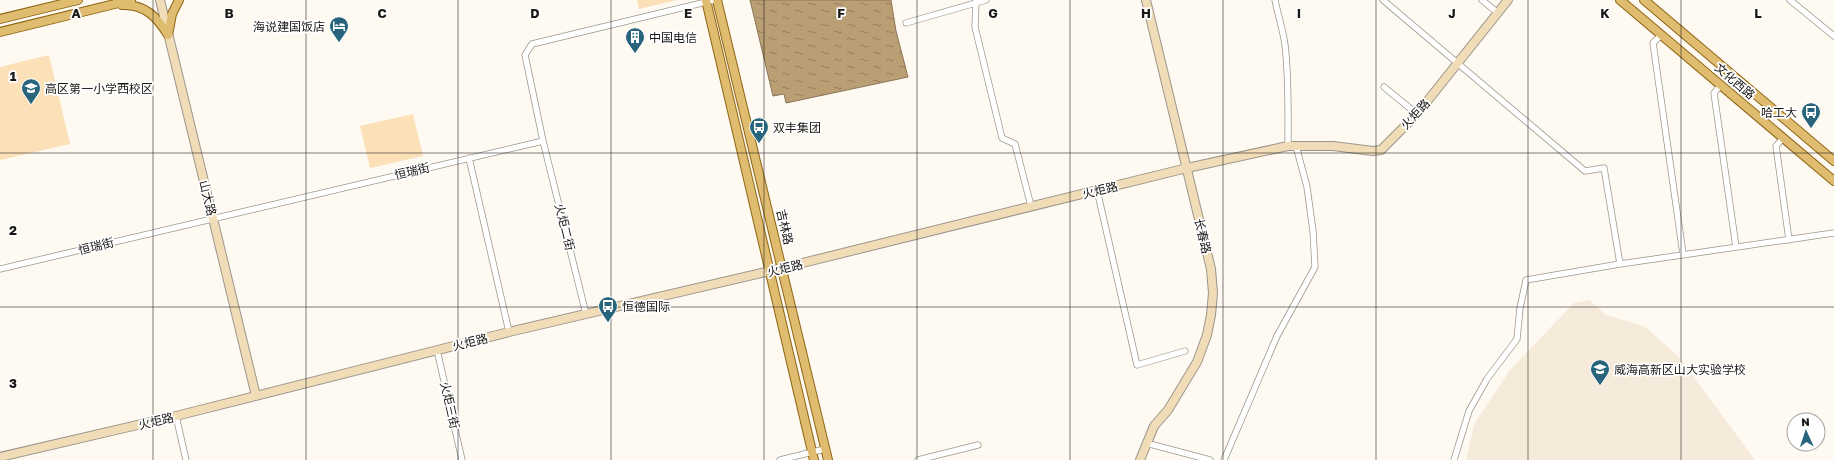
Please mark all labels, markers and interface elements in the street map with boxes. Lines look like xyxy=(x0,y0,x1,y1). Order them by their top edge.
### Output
text: A xyxy=(71,5,81,21)
text: B xyxy=(224,5,234,21)
text: C xyxy=(377,5,387,21)
text: D xyxy=(530,5,540,21)
text: E xyxy=(684,5,692,21)
text: F xyxy=(837,5,845,21)
text: G xyxy=(988,5,998,21)
text: H xyxy=(1141,5,1151,21)
text: I xyxy=(1297,5,1301,21)
text: J xyxy=(1448,5,1456,21)
text: K xyxy=(1600,5,1610,21)
text: L xyxy=(1754,5,1762,21)
hotel icon: 海说建国饭店 xyxy=(328,15,350,43)
place label: 海说建国饭店 xyxy=(253,19,325,34)
building icon: 中国电信 xyxy=(624,26,646,54)
place label: 中国电信 xyxy=(649,30,697,45)
street label: 文化西路 xyxy=(1712,60,1758,102)
text: 1 xyxy=(10,68,17,84)
school or university icon: 高区第一小学西校区 xyxy=(20,77,42,105)
place label: 高区第一小学西校区 xyxy=(45,81,153,96)
street label: 火炬路 xyxy=(1397,96,1433,132)
bus stop icon: 哈工大 xyxy=(1800,101,1822,129)
place label: 哈工大 xyxy=(1761,105,1797,120)
bus stop icon: 双丰集团 xyxy=(748,116,770,144)
place label: 双丰集团 xyxy=(773,120,821,135)
street label: 恒瑞街 xyxy=(393,160,431,182)
street label: 火炬路 xyxy=(1081,178,1119,202)
street label: 山大路 xyxy=(196,179,220,217)
street label: 火炬二街 xyxy=(552,202,578,252)
street label: 吉林路 xyxy=(774,208,796,246)
street label: 长春路 xyxy=(1192,217,1214,255)
text: 2 xyxy=(9,222,17,238)
street label: 恒瑞街 xyxy=(77,234,115,258)
street label: 火炬路 xyxy=(766,256,804,280)
bus stop icon: 恒德国际 xyxy=(597,295,619,323)
place label: 恒德国际 xyxy=(622,299,670,314)
street label: 火炬路 xyxy=(451,330,489,354)
school or university icon: 威海高新区山大实验学校 xyxy=(1589,358,1611,386)
place label: 威海高新区山大实验学校 xyxy=(1614,362,1746,377)
text: 3 xyxy=(9,375,17,391)
street label: 火炬三街 xyxy=(437,380,463,430)
street label: 火炬路 xyxy=(137,410,175,432)
north arrow xyxy=(1786,412,1826,452)
text: N xyxy=(1801,415,1810,428)

